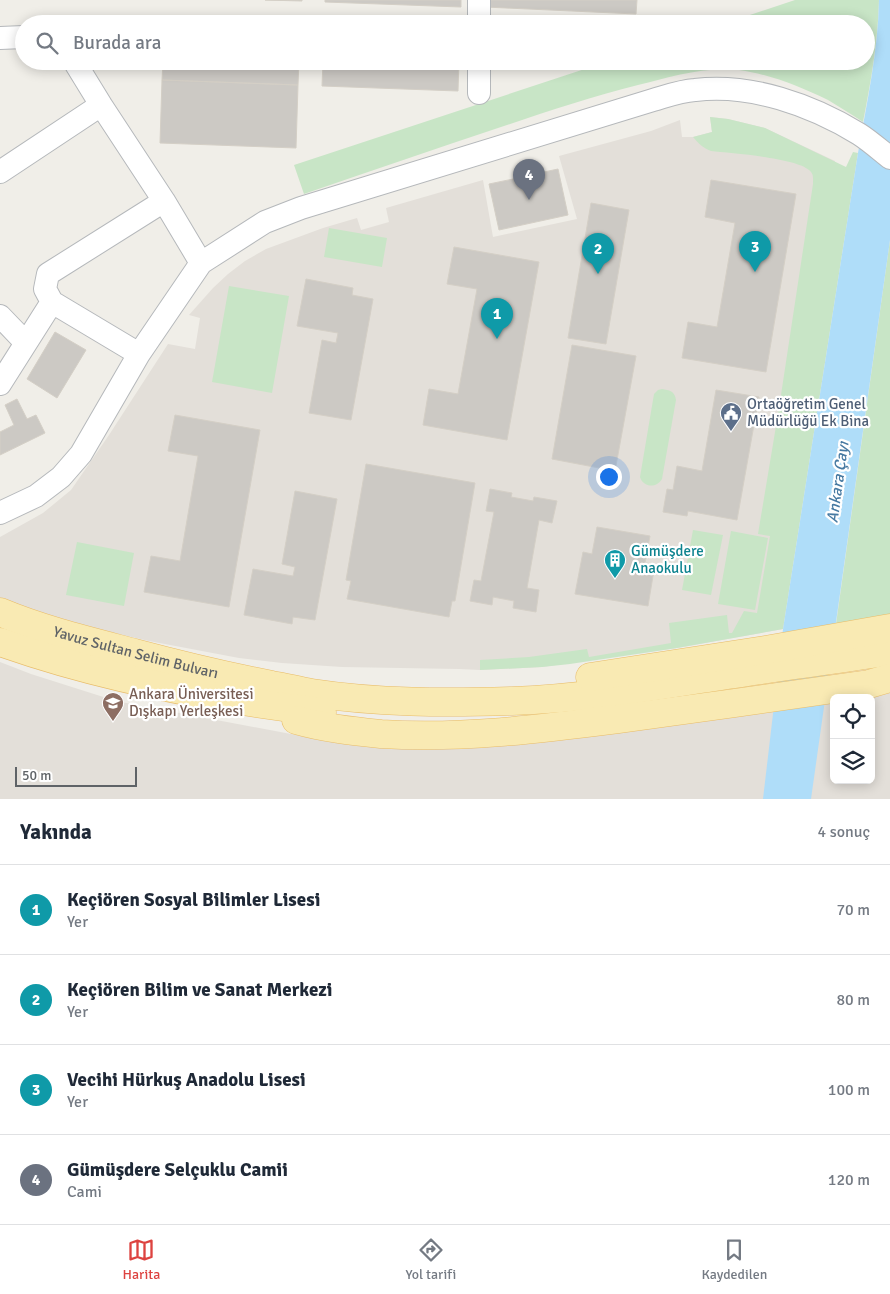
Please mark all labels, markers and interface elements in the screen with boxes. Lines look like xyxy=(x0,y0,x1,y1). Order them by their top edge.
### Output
search box xyxy=(15,15,875,70)
icon: search xyxy=(33,29,61,57)
text: Burada ara xyxy=(73,31,161,55)
pin: 4 xyxy=(513,159,545,200)
pin: 3 xyxy=(739,231,771,272)
pin: 2 xyxy=(582,233,614,274)
pin: 1 xyxy=(481,298,513,339)
place label: Ortaöğretim Genel Müdürlüğü Ek Bina xyxy=(747,395,869,430)
public building icon: Ortaöğretim Genel Müdürlüğü Ek Bina xyxy=(719,401,743,432)
water label: Ankara Çayı xyxy=(822,440,854,524)
your location xyxy=(596,464,622,490)
place label: Gümüşdere Anaokulu xyxy=(631,542,704,577)
building icon: Gümüşdere Anaokulu xyxy=(603,548,627,579)
street label: Yavuz Sultan Selim Bulvarı xyxy=(51,622,220,682)
place label: Ankara Üniversitesi Dışkapı Yerleşkesi xyxy=(129,685,253,720)
school or university icon: Ankara Üniversitesi Dışkapı Yerleşkesi xyxy=(101,691,125,722)
map controls xyxy=(830,694,875,784)
button: locate xyxy=(830,694,875,739)
button: layers xyxy=(830,739,875,784)
scale bar xyxy=(15,764,138,787)
text: 50 m xyxy=(22,767,51,784)
text: Yakında xyxy=(20,819,92,845)
text: 4 sonuç xyxy=(818,822,870,842)
text: Keçiören Sosyal Bilimler Lisesi xyxy=(67,888,320,912)
text: 1 xyxy=(32,900,40,920)
text: 70 m xyxy=(836,900,870,920)
text: Yer xyxy=(67,912,88,932)
text: Keçiören Bilim ve Sanat Merkezi xyxy=(67,978,333,1002)
text: 2 xyxy=(32,990,40,1010)
text: 80 m xyxy=(836,990,870,1010)
text: Yer xyxy=(67,1002,88,1022)
text: Vecihi Hürkuş Anadolu Lisesi xyxy=(67,1068,306,1092)
text: 3 xyxy=(32,1080,40,1100)
text: 100 m xyxy=(828,1080,870,1100)
text: Yer xyxy=(67,1092,88,1112)
text: Gümüşdere Selçuklu Camii xyxy=(67,1158,288,1182)
text: 4 xyxy=(32,1170,40,1190)
text: 120 m xyxy=(828,1170,870,1190)
text: Cami xyxy=(67,1182,102,1202)
tab: Harita xyxy=(123,1236,160,1283)
tab: Yol tarifi xyxy=(405,1236,456,1283)
tab: Kaydedilen xyxy=(701,1236,767,1283)

